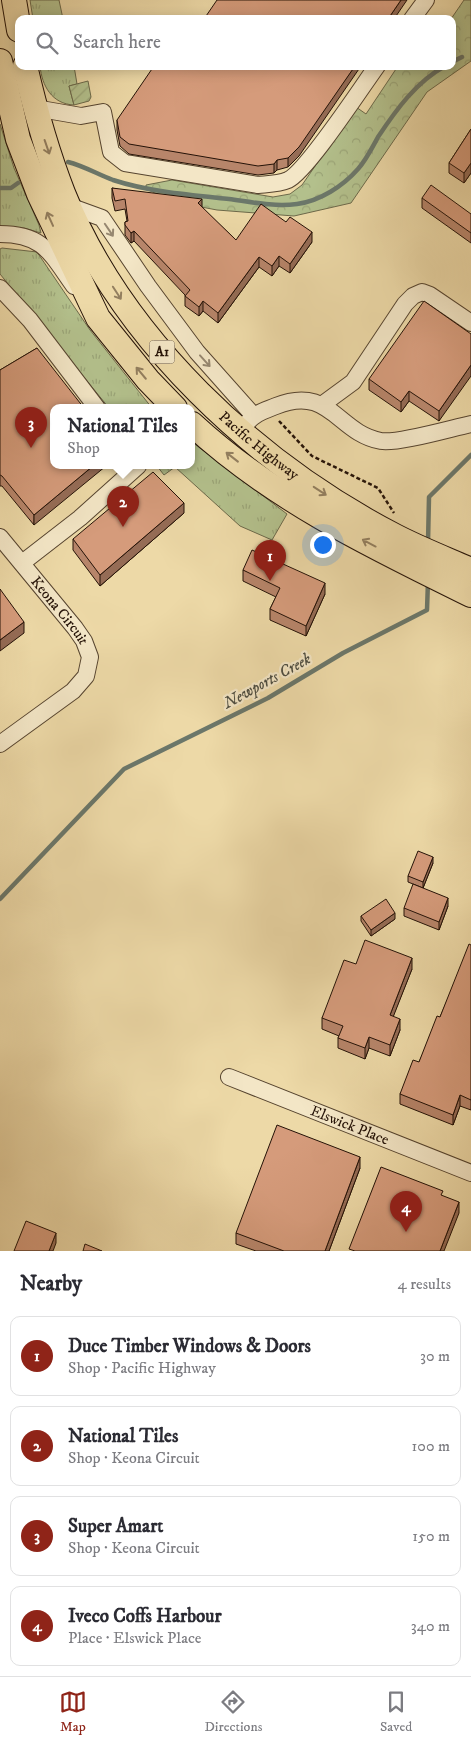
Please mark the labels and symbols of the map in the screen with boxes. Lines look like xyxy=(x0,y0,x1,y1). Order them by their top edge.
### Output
one-way arrow xyxy=(43,139,53,155)
one-way arrow xyxy=(44,212,54,227)
one-way arrow xyxy=(104,223,115,237)
one-way arrow xyxy=(112,286,123,300)
road number: A1 xyxy=(150,341,174,364)
one-way arrow xyxy=(200,354,211,367)
one-way arrow xyxy=(136,367,147,380)
pin: 3 xyxy=(15,407,47,448)
street label: Pacific Highway xyxy=(215,407,304,484)
one-way arrow xyxy=(225,452,238,463)
one-way arrow xyxy=(313,485,327,496)
pin: 2 xyxy=(107,486,139,527)
your location xyxy=(310,532,336,558)
one-way arrow xyxy=(362,538,376,548)
pin: 1 xyxy=(254,540,286,581)
street label: Keona Circuit xyxy=(27,572,94,647)
water label: Newports Creek xyxy=(219,649,315,714)
street label: Elswick Place xyxy=(308,1101,392,1149)
pin: 4 xyxy=(390,1191,422,1232)

